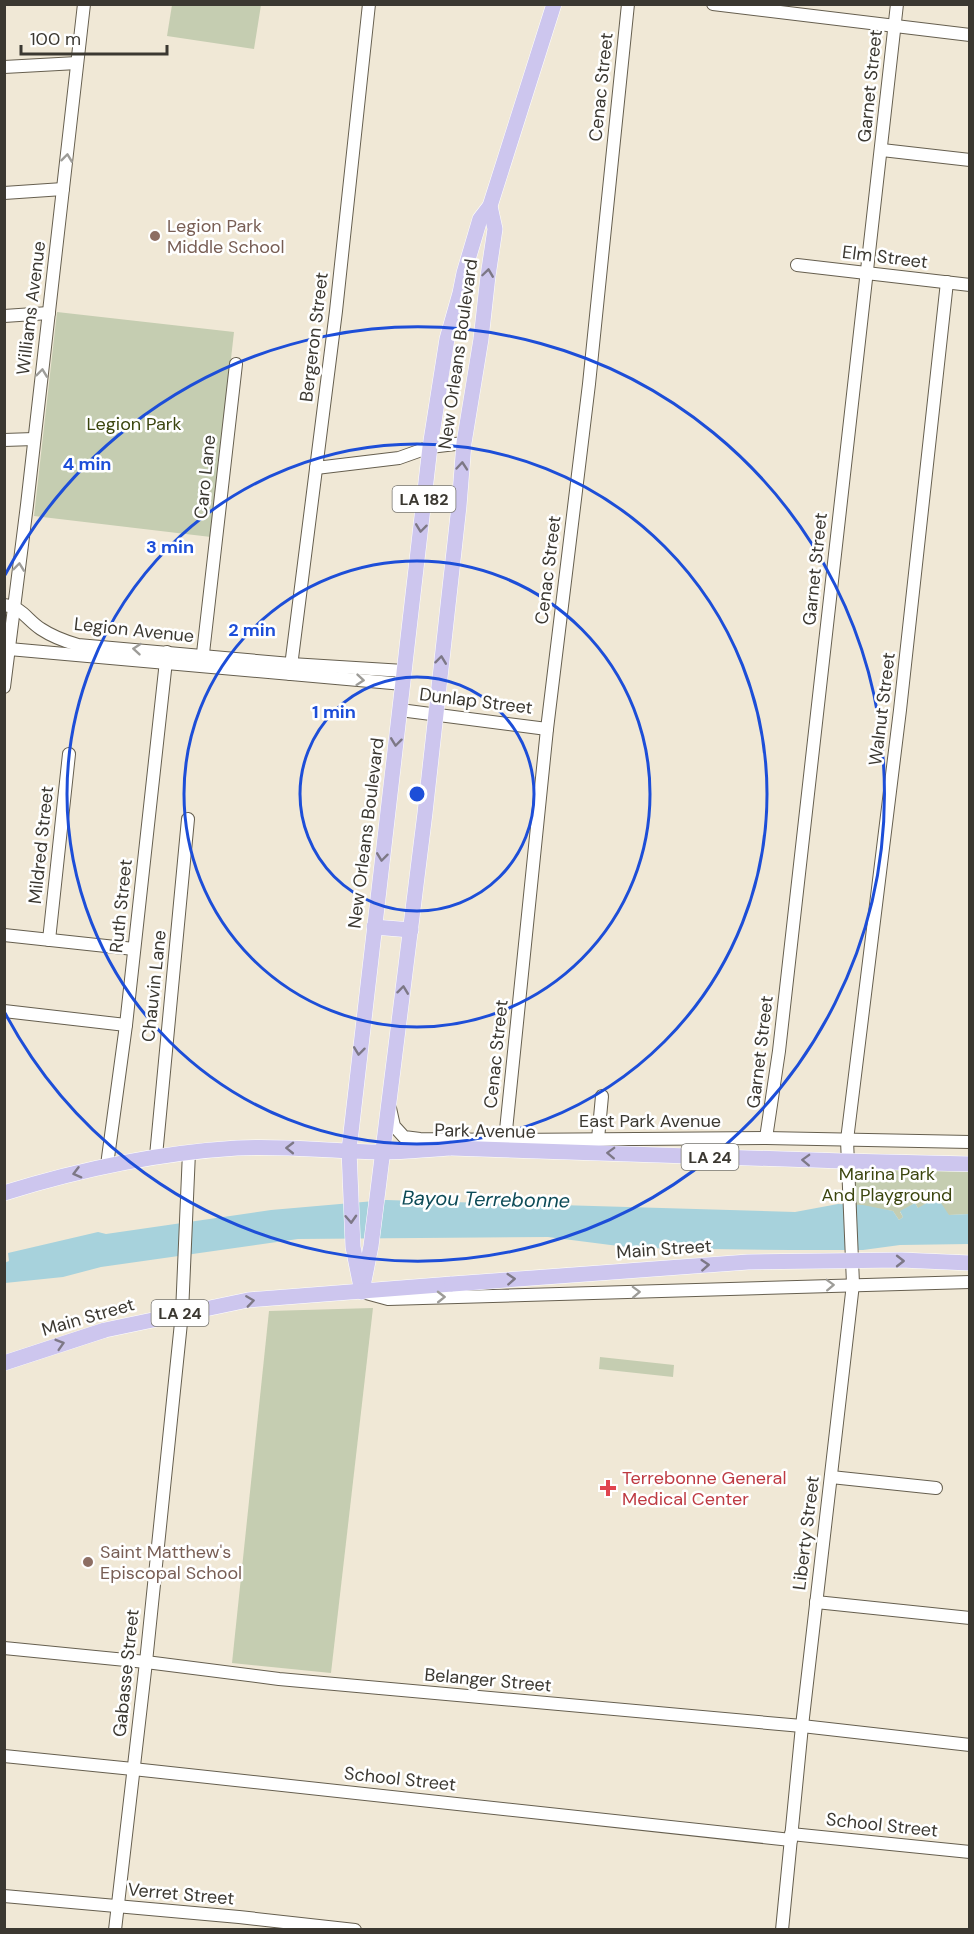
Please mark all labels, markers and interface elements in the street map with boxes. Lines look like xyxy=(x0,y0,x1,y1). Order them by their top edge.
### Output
scale bar xyxy=(21,18,166,56)
text: 100 m xyxy=(30,27,81,51)
street label: Garnet Street xyxy=(852,28,888,144)
street label: Cenac Street xyxy=(583,31,619,143)
one-way arrow xyxy=(60,154,72,163)
place label: Legion Park Middle School xyxy=(167,214,285,259)
marker: Legion Park Middle School xyxy=(148,229,162,243)
street label: Williams Avenue xyxy=(11,240,51,376)
street label: Elm Street xyxy=(841,240,929,274)
street label: New Orleans Boulevard xyxy=(433,257,483,451)
one-way arrow xyxy=(482,269,494,278)
street label: Bergeron Street xyxy=(294,271,334,403)
one-way arrow xyxy=(35,368,47,378)
park label: Legion Park xyxy=(87,412,182,436)
street label: Caro Lane xyxy=(189,434,221,520)
text: 4 min xyxy=(63,452,111,476)
one-way arrow xyxy=(455,462,468,471)
road number: LA 182 xyxy=(392,486,456,512)
street label: Garnet Street xyxy=(797,511,833,627)
street label: Cenac Street xyxy=(529,514,567,626)
one-way arrow xyxy=(415,523,427,532)
text: 3 min xyxy=(146,535,194,559)
one-way arrow xyxy=(13,562,25,571)
street label: Legion Avenue xyxy=(73,612,195,648)
text: 2 min xyxy=(228,618,276,642)
one-way arrow xyxy=(132,643,141,656)
street label: Walnut Street xyxy=(863,651,901,767)
one-way arrow xyxy=(435,656,447,665)
one-way arrow xyxy=(356,673,365,686)
street label: Dunlap Street xyxy=(418,682,534,720)
text: 1 min xyxy=(312,700,356,724)
street label: New Orleans Boulevard xyxy=(342,736,390,930)
one-way arrow xyxy=(391,738,403,747)
centre of rings xyxy=(407,784,427,804)
street label: Mildred Street xyxy=(23,785,59,905)
one-way arrow xyxy=(377,853,389,862)
street label: Ruth Street xyxy=(104,858,138,954)
street label: Chauvin Lane xyxy=(136,929,172,1043)
one-way arrow xyxy=(397,985,409,994)
street label: Garnet Street xyxy=(741,994,779,1110)
street label: Cenac Street xyxy=(478,998,514,1110)
one-way arrow xyxy=(354,1046,366,1055)
street label: East Park Avenue xyxy=(579,1109,721,1133)
street label: Park Avenue xyxy=(434,1118,536,1144)
one-way arrow xyxy=(286,1142,295,1154)
road number: LA 24 xyxy=(682,1144,738,1170)
one-way arrow xyxy=(607,1147,616,1160)
one-way arrow xyxy=(802,1154,811,1166)
park label: Marina Park And Playground xyxy=(822,1162,952,1207)
one-way arrow xyxy=(72,1166,82,1178)
water label: Bayou Terrebonne xyxy=(402,1185,570,1213)
one-way arrow xyxy=(345,1215,358,1224)
street label: Main Street xyxy=(616,1234,712,1264)
one-way arrow xyxy=(895,1255,904,1267)
one-way arrow xyxy=(701,1259,710,1272)
one-way arrow xyxy=(506,1273,515,1286)
one-way arrow xyxy=(826,1279,835,1292)
one-way arrow xyxy=(631,1285,640,1298)
one-way arrow xyxy=(436,1291,445,1304)
street label: Main Street xyxy=(39,1292,137,1342)
one-way arrow xyxy=(245,1295,254,1307)
road number: LA 24 xyxy=(152,1300,208,1326)
one-way arrow xyxy=(54,1339,65,1351)
place label: Terrebonne General Medical Center xyxy=(622,1466,786,1511)
street label: Liberty Street xyxy=(787,1475,825,1591)
marker: Terrebonne General Medical Center xyxy=(599,1479,617,1497)
place label: Saint Matthew's Episcopal School xyxy=(100,1540,242,1585)
marker: Saint Matthew's Episcopal School xyxy=(81,1555,95,1569)
street label: Gabasse Street xyxy=(107,1608,145,1738)
street label: Belanger Street xyxy=(423,1662,553,1698)
street label: School Street xyxy=(343,1761,457,1797)
street label: School Street xyxy=(825,1807,939,1843)
street label: Verret Street xyxy=(127,1877,235,1911)

